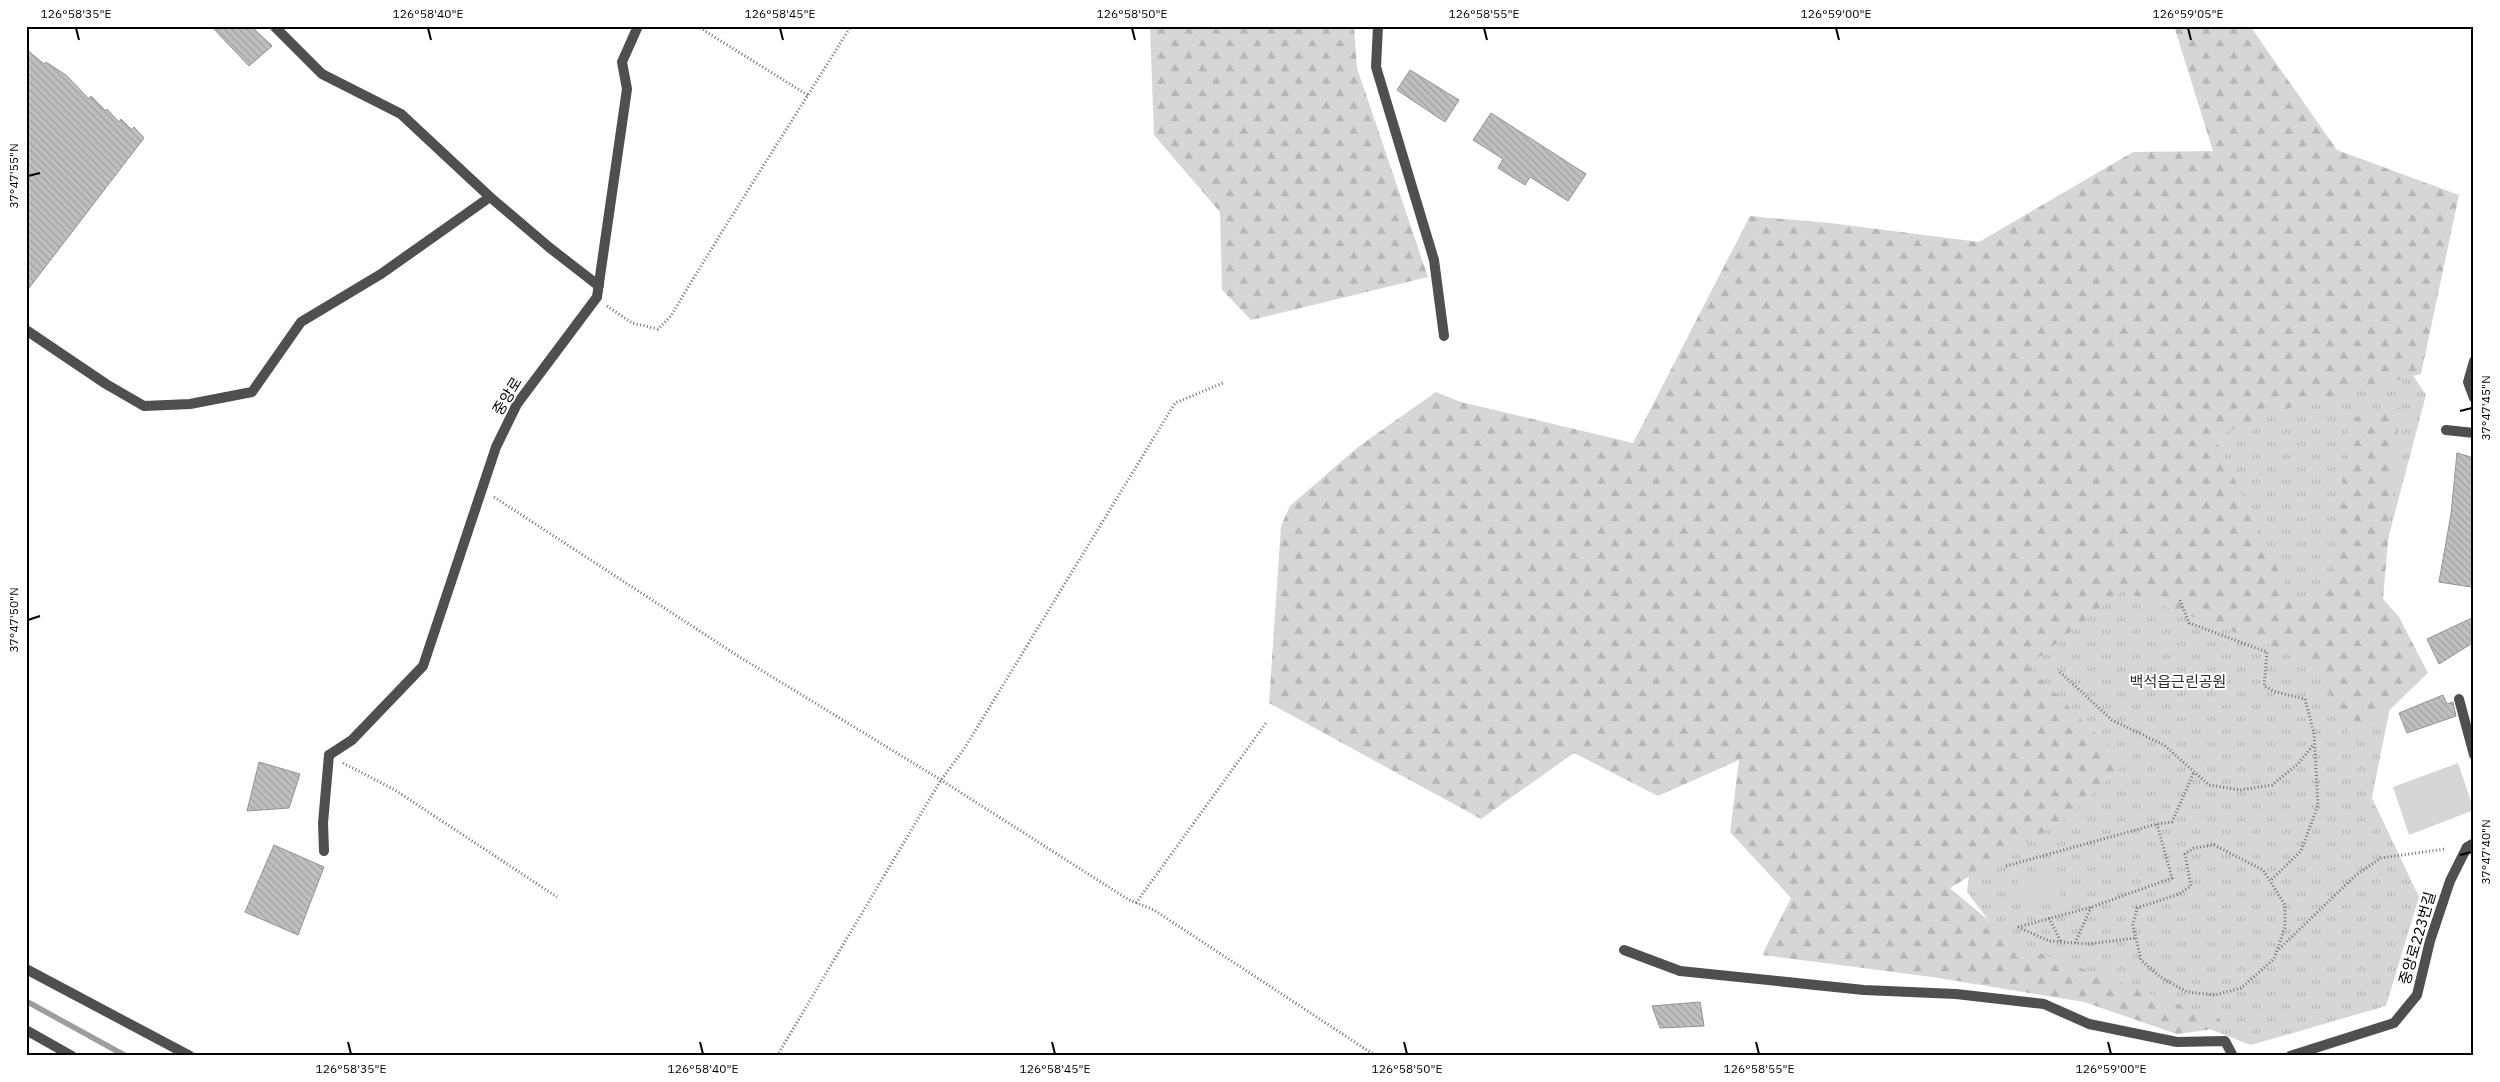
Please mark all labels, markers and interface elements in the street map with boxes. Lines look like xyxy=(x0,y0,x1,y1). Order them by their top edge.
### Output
text: 126°58'35"E xyxy=(41,6,111,21)
text: 126°58'40"E xyxy=(393,6,463,21)
text: 126°58'45"E xyxy=(745,6,815,21)
text: 126°58'50"E xyxy=(1097,6,1167,21)
text: 126°58'55"E xyxy=(1449,6,1519,21)
text: 126°59'00"E xyxy=(1801,6,1871,21)
text: 126°59'05"E xyxy=(2153,6,2223,21)
text: 37°47'55"N xyxy=(6,143,21,209)
street label: 중앙로 xyxy=(488,373,526,419)
text: 37°47'45"N xyxy=(2478,375,2493,441)
text: 37°47'50"N xyxy=(6,587,21,653)
park label: 백석읍근린공원 xyxy=(2130,672,2226,691)
text: 37°47'40"N xyxy=(2478,819,2493,885)
street label: 중앙로223번길 xyxy=(2395,889,2439,987)
text: 126°58'35"E xyxy=(316,1061,386,1076)
text: 126°58'40"E xyxy=(668,1061,738,1076)
text: 126°58'45"E xyxy=(1020,1061,1090,1076)
text: 126°58'50"E xyxy=(1372,1061,1442,1076)
text: 126°58'55"E xyxy=(1724,1061,1794,1076)
text: 126°59'00"E xyxy=(2076,1061,2146,1076)

